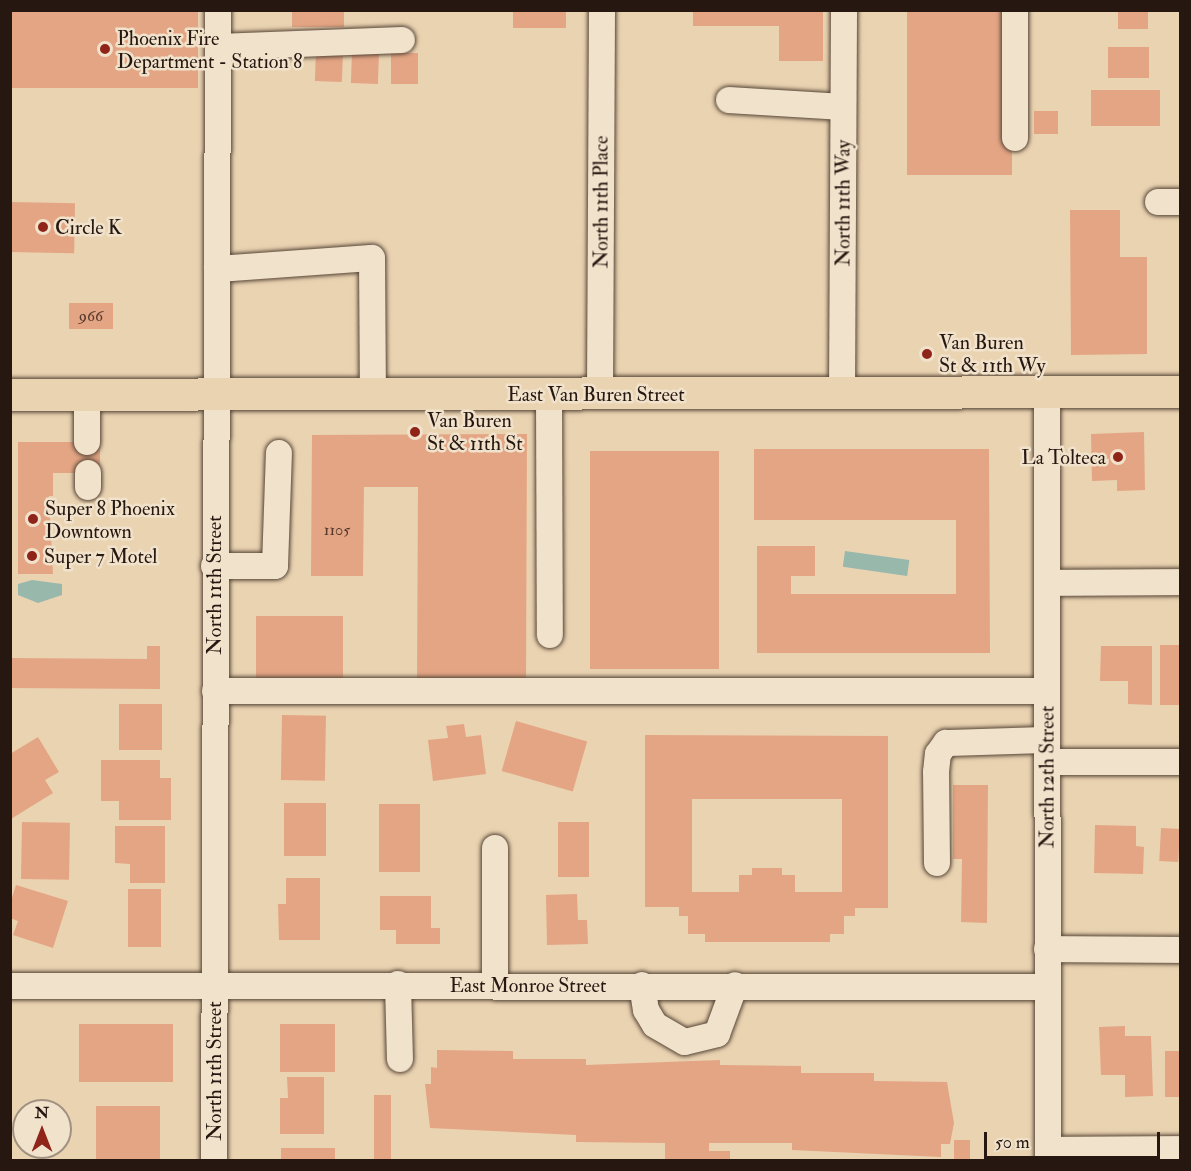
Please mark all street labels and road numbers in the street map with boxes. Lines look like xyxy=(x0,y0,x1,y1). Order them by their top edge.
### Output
street label: North 11th Place xyxy=(589,136,613,268)
street label: North 11th Way xyxy=(831,140,855,266)
street label: East Van Buren Street xyxy=(507,382,685,406)
street label: North 11th Street xyxy=(202,515,226,655)
street label: North 12th Street xyxy=(1035,706,1059,848)
street label: East Monroe Street xyxy=(450,973,606,997)
street label: North 11th Street xyxy=(202,1001,226,1141)

